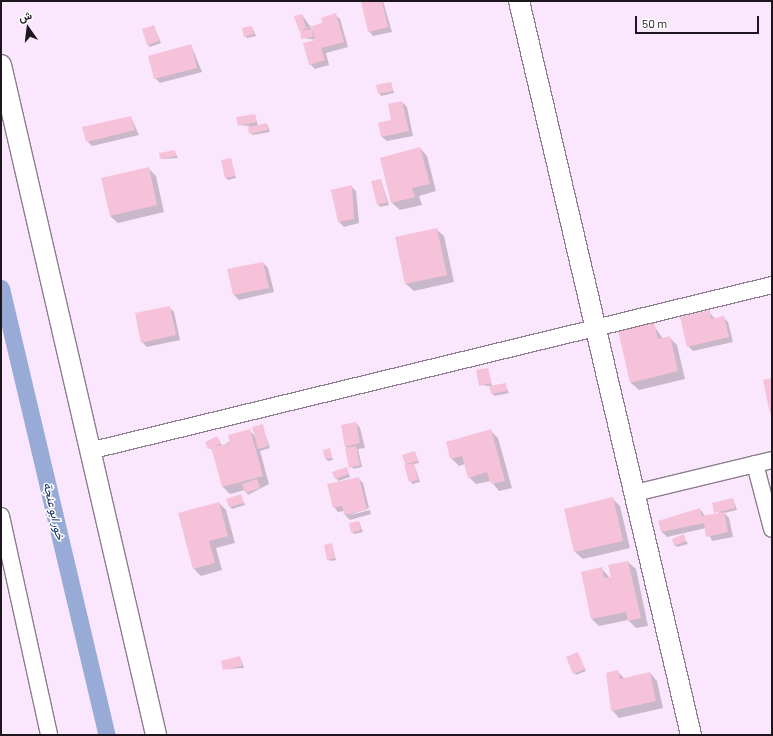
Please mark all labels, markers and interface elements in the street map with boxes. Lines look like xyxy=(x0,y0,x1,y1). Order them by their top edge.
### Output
north arrow xyxy=(8,8,48,48)
text: ش xyxy=(17,8,33,24)
scale bar xyxy=(637,8,761,34)
text: 50 m xyxy=(642,16,667,30)
water label: خور ابو عنجة xyxy=(40,481,68,541)

